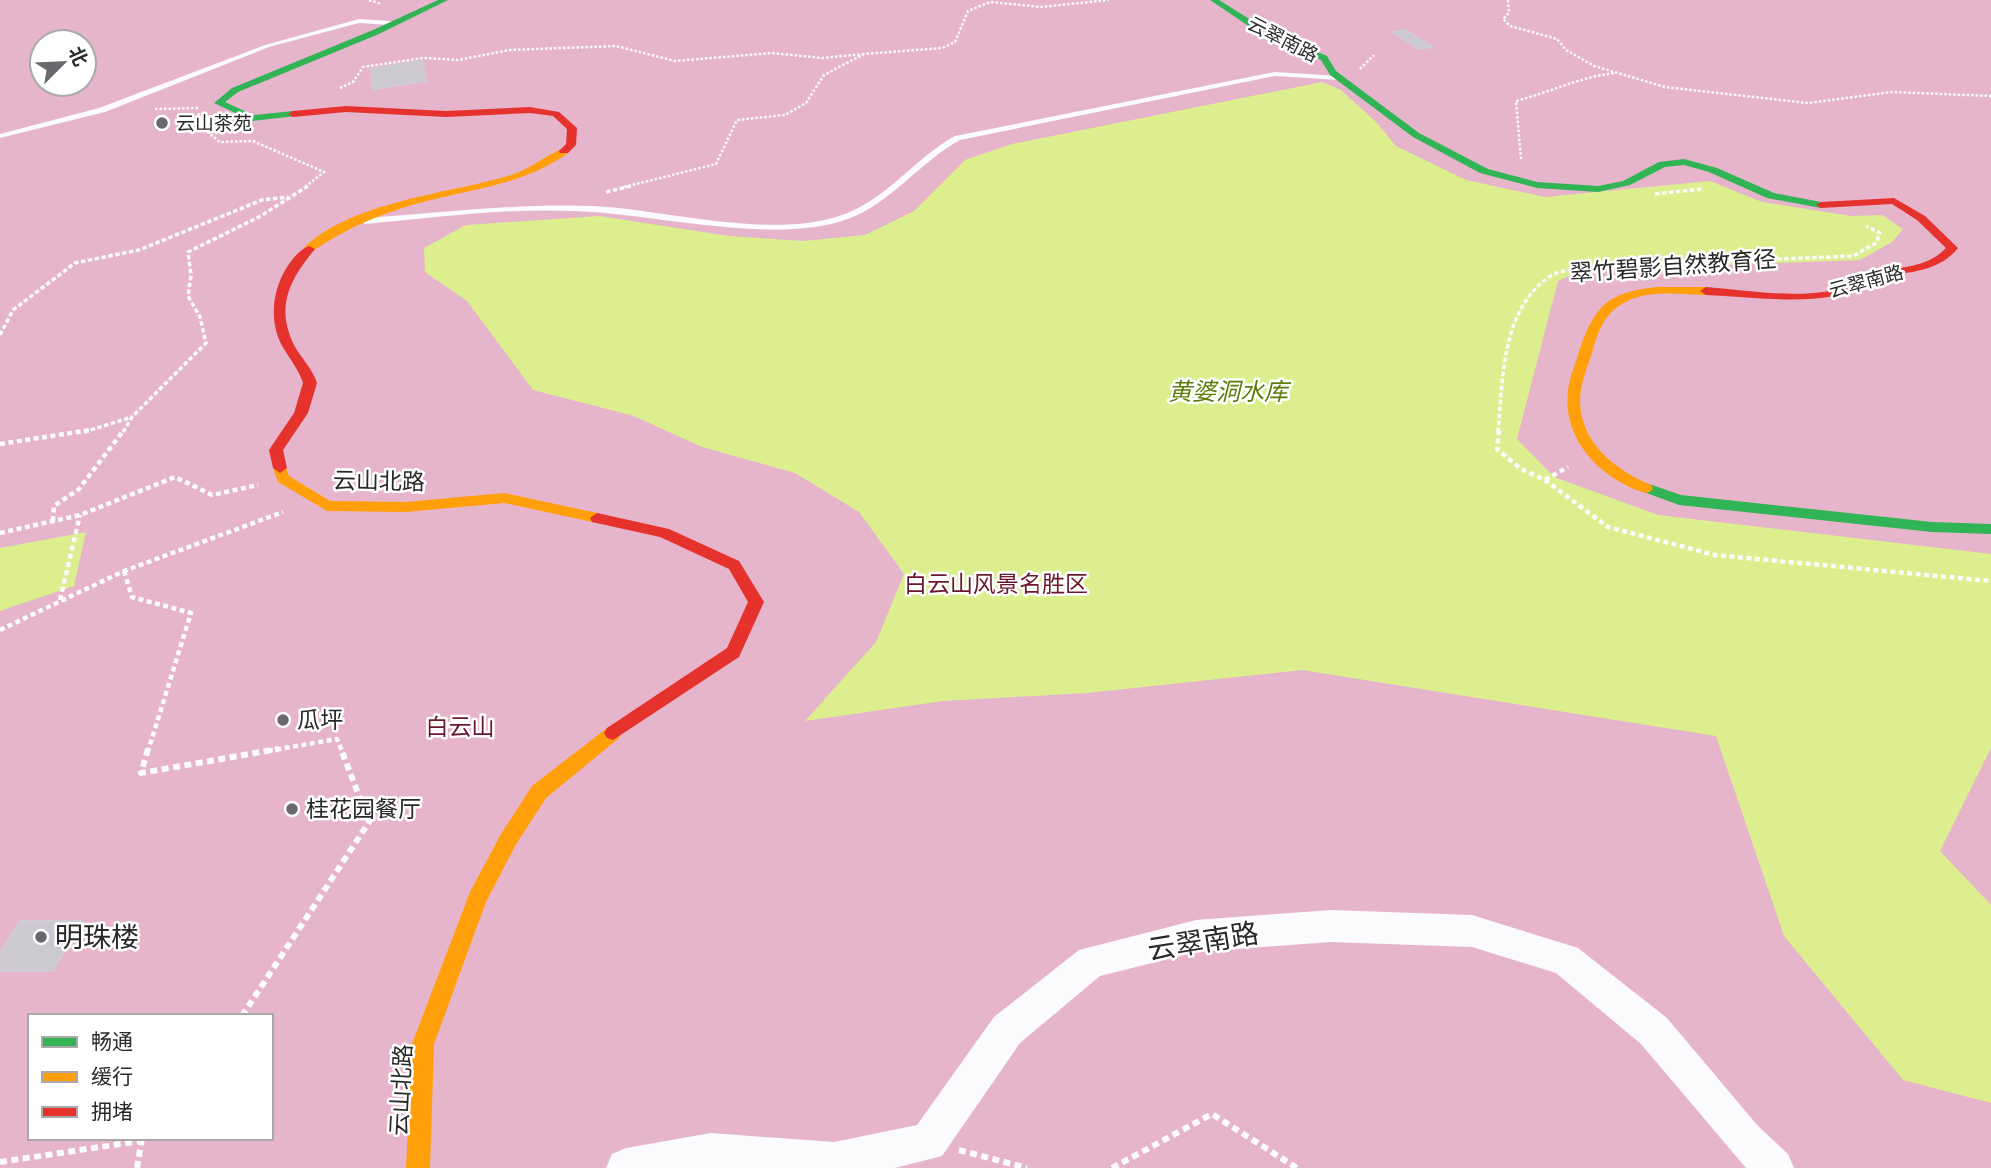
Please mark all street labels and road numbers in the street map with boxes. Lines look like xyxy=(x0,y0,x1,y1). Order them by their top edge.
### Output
street label: 云翠南路 xyxy=(1244,12,1322,66)
street label: 翠竹碧影自然教育径 xyxy=(1569,246,1777,286)
street label: 云翠南路 xyxy=(1826,261,1906,301)
street label: 云山北路 xyxy=(333,467,425,495)
street label: 云翠南路 xyxy=(1145,916,1261,966)
street label: 云山北路 xyxy=(386,1043,416,1137)

